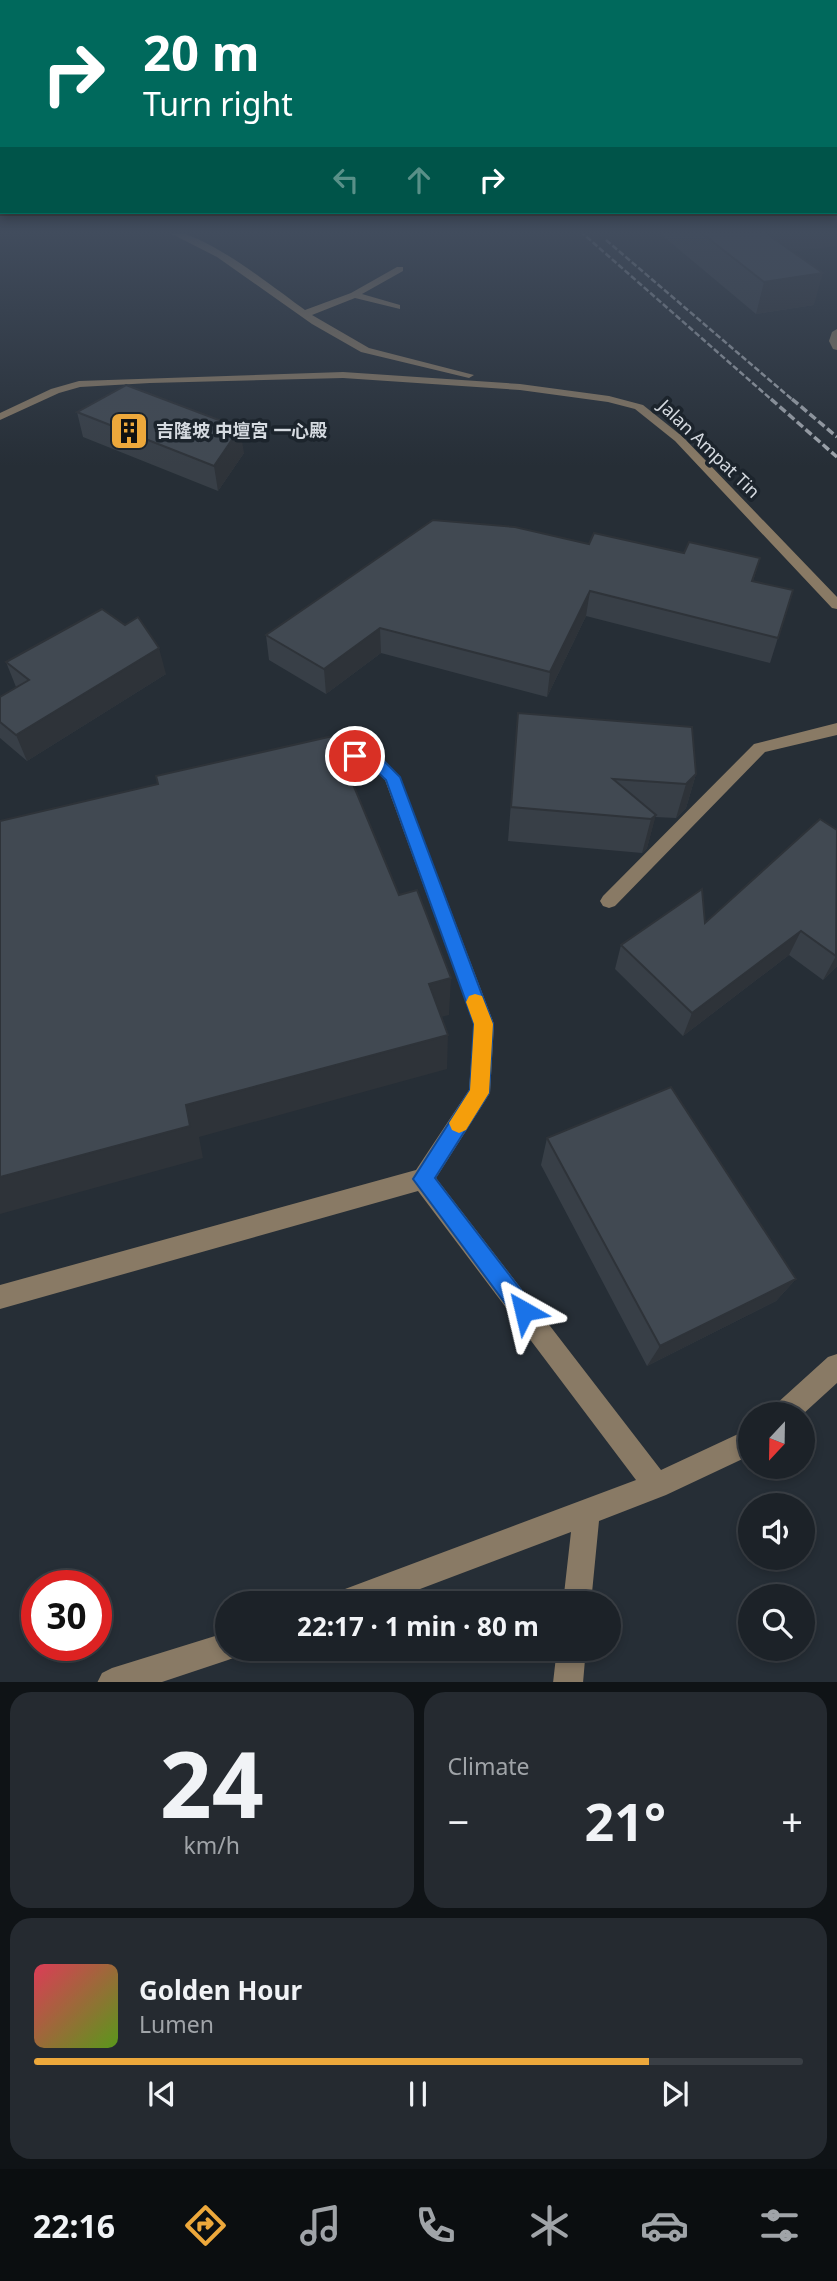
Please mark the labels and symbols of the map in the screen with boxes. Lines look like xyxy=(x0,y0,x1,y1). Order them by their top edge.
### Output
street label: Jalan Ampat Tin xyxy=(652,392,766,503)
building icon: 吉隆坡 中壇宮 一心殿 xyxy=(108,410,150,452)
place label: 吉隆坡 中壇宮 一心殿 xyxy=(156,418,327,442)
pin xyxy=(325,726,385,786)
position arrow xyxy=(487,1274,561,1348)
north arrow xyxy=(738,1402,816,1479)
speed limit sign: 30 xyxy=(21,1570,112,1661)

